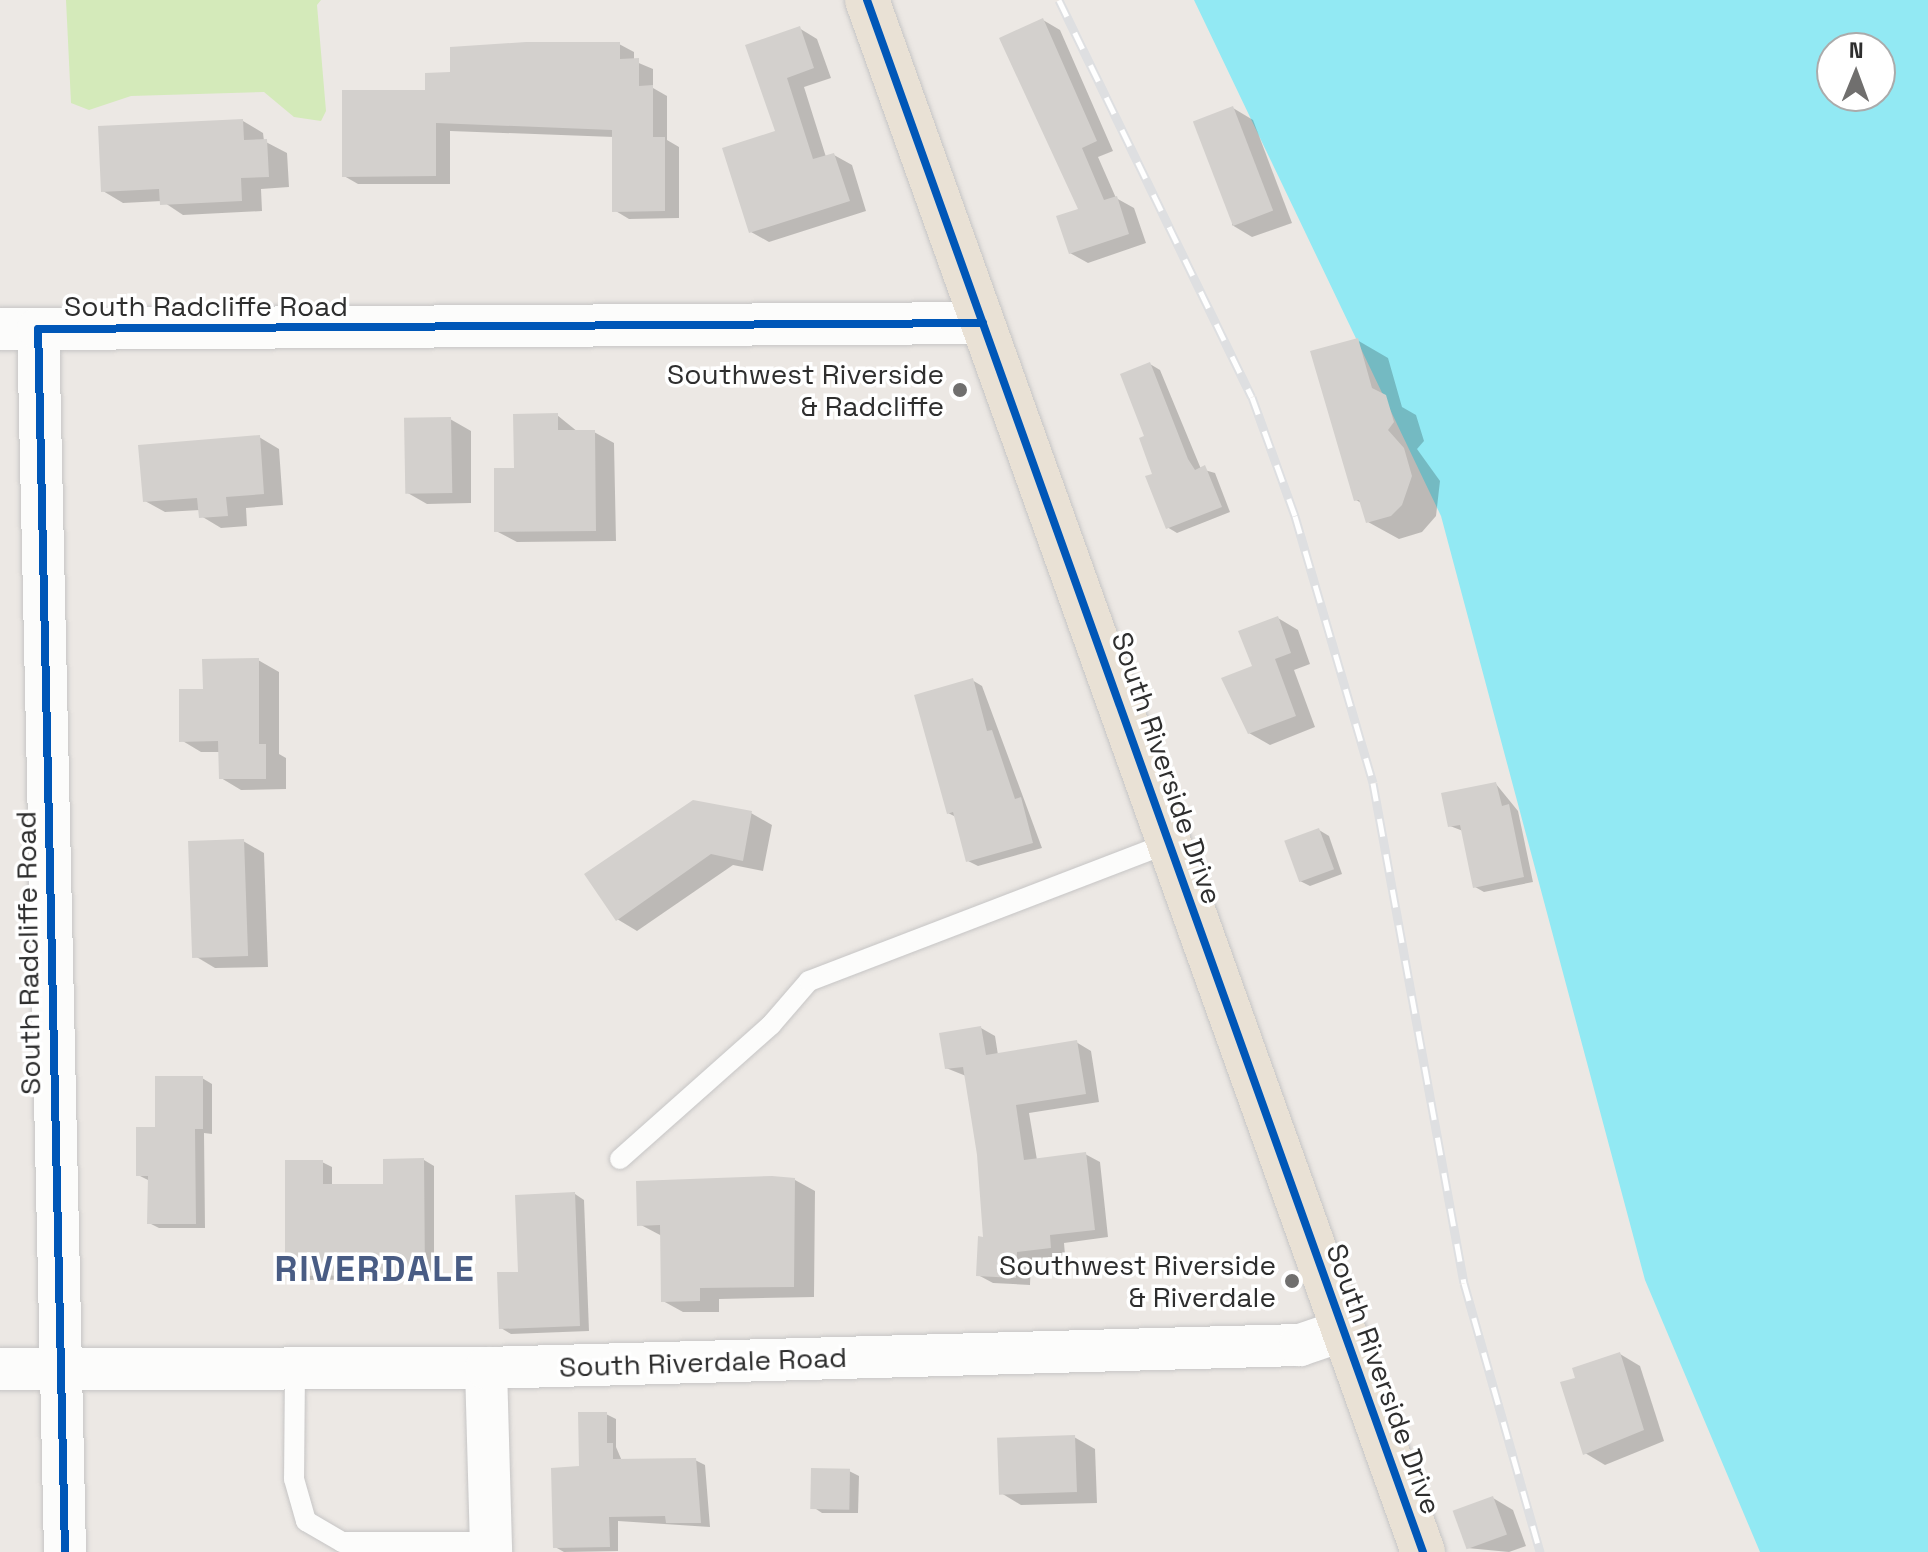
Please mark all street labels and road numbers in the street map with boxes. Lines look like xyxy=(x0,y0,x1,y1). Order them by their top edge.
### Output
street label: South Radcliffe Road xyxy=(64,289,348,323)
street label: South Riverside Drive xyxy=(1105,628,1229,908)
street label: South Radcliffe Road xyxy=(9,811,47,1095)
street label: South Riverside Drive xyxy=(1319,1239,1449,1519)
street label: South Riverdale Road xyxy=(558,1340,848,1384)

